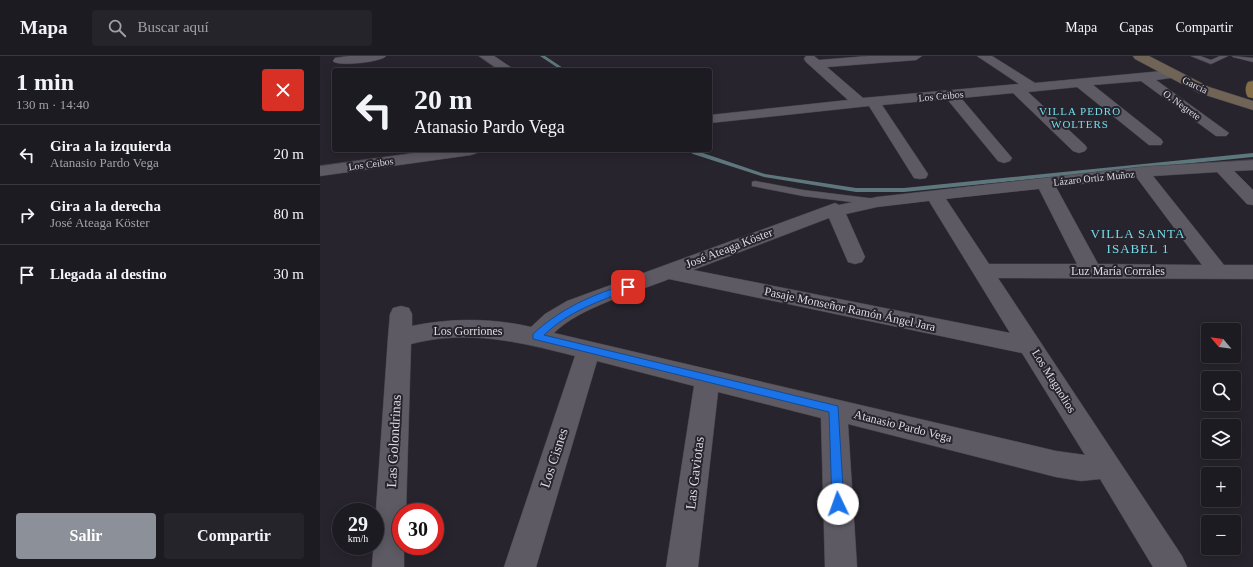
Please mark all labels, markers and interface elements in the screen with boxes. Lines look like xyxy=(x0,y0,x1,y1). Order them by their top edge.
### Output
search box xyxy=(92,10,372,46)
text: Mapa xyxy=(20,17,68,38)
icon: search xyxy=(106,17,128,39)
text: Buscar aquí xyxy=(138,19,209,35)
text: Mapa xyxy=(1065,20,1097,35)
text: Capas xyxy=(1119,20,1153,35)
text: Compartir xyxy=(1175,20,1233,35)
text: 1 min xyxy=(16,69,74,95)
button: close xyxy=(262,69,304,111)
street label: García xyxy=(1181,74,1210,96)
icon: left xyxy=(348,84,400,136)
text: 20 m xyxy=(414,84,472,115)
street label: O. Negrete xyxy=(1161,88,1203,123)
street label: Los Ceibos xyxy=(918,89,964,103)
text: 130 m · 14:40 xyxy=(16,97,89,112)
district label: VILLA PEDRO WOLTERS xyxy=(1039,105,1121,130)
text: Atanasio Pardo Vega xyxy=(414,117,565,137)
text: Gira a la izquierda xyxy=(50,138,171,154)
icon: left xyxy=(16,144,38,166)
text: 20 m xyxy=(274,146,304,162)
text: Atanasio Pardo Vega xyxy=(50,155,159,170)
street label: Los Ceibos xyxy=(348,155,394,173)
street label: Lázaro Ortiz Muñoz xyxy=(1053,168,1136,188)
text: Gira a la derecha xyxy=(50,198,161,214)
icon: right xyxy=(16,204,38,226)
text: 80 m xyxy=(274,206,304,222)
text: José Ateaga Köster xyxy=(50,215,150,230)
street label: José Ateaga Köster xyxy=(684,225,774,271)
district label: VILLA SANTA ISABEL 1 xyxy=(1091,226,1185,256)
icon: arrive xyxy=(16,264,38,286)
street label: Luz María Corrales xyxy=(1071,264,1165,278)
text: Llegada al destino xyxy=(50,266,167,282)
text: 30 m xyxy=(274,266,304,282)
pin xyxy=(611,270,645,304)
icon: arrive xyxy=(617,276,639,298)
street label: Pasaje Monseñor Ramón Ángel Jara xyxy=(763,284,938,334)
north arrow xyxy=(1201,323,1241,363)
map controls xyxy=(1201,323,1241,555)
street label: Los Gorriones xyxy=(434,324,503,338)
street label: Los Magnolios xyxy=(1029,347,1079,416)
button: search xyxy=(1201,371,1241,411)
street label: Las Golondrinas xyxy=(384,394,404,488)
street label: Atanasio Pardo Vega xyxy=(853,407,954,445)
button: layers xyxy=(1201,419,1241,459)
street label: Los Cisnes xyxy=(537,426,571,490)
street label: Las Gaviotas xyxy=(683,436,707,510)
button: + xyxy=(1201,467,1241,507)
position arrow xyxy=(817,483,859,525)
speed limit sign: 30 xyxy=(392,503,444,555)
button: Salir xyxy=(16,513,156,559)
button: Compartir xyxy=(164,513,304,559)
text: 29 xyxy=(348,513,368,535)
button: − xyxy=(1201,515,1241,555)
text: km/h xyxy=(348,533,368,544)

